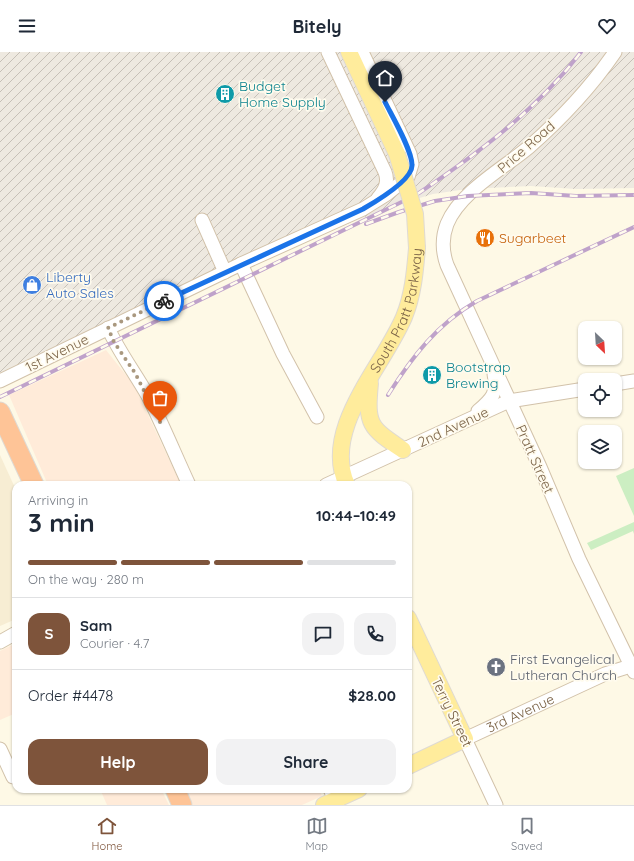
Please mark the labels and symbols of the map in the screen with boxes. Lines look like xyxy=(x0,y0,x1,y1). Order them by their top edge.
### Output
pin xyxy=(368,61,402,102)
place label: Budget Home Supply xyxy=(239,77,326,111)
building icon: Budget Home Supply xyxy=(214,83,236,105)
street label: Price Road xyxy=(494,117,558,177)
restaurant icon: Sugarbeet xyxy=(474,227,496,249)
place label: Sugarbeet xyxy=(499,229,567,247)
street label: South Pratt Parkway xyxy=(366,247,426,376)
place label: Liberty Auto Sales xyxy=(46,268,114,302)
shop icon: Liberty Auto Sales xyxy=(21,274,43,296)
courier xyxy=(144,281,184,321)
north arrow xyxy=(578,321,622,365)
street label: 1st Avenue xyxy=(22,330,92,376)
place label: Bootstrap Brewing xyxy=(446,358,511,392)
building icon: Bootstrap Brewing xyxy=(421,364,443,386)
pin xyxy=(143,381,177,422)
street label: 2nd Avenue xyxy=(415,403,491,451)
street label: Pratt Street xyxy=(512,422,558,497)
place label: First Evangelical Lutheran Church xyxy=(510,650,617,684)
church icon: First Evangelical Lutheran Church xyxy=(485,656,507,678)
street label: Terry Street xyxy=(427,674,477,750)
street label: 3rd Avenue xyxy=(484,690,557,737)

